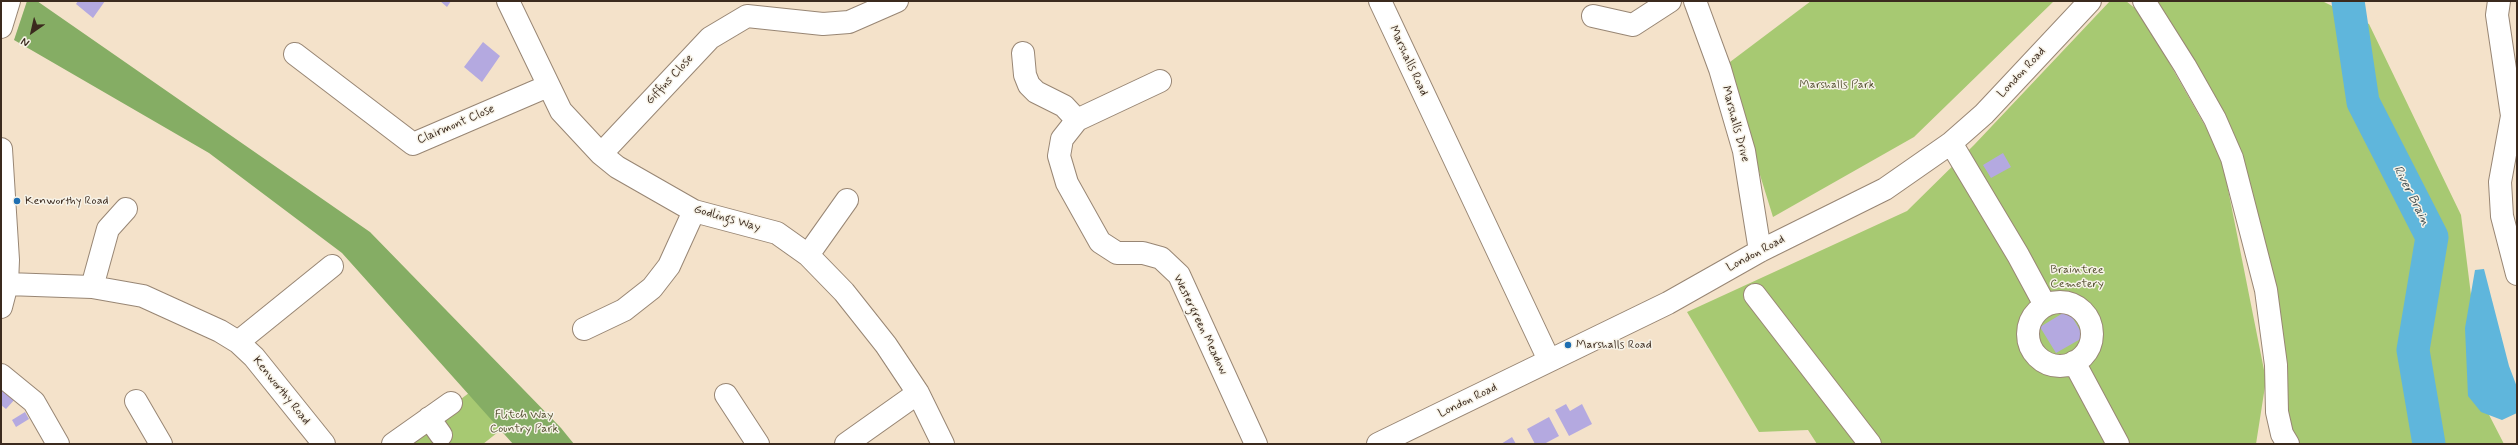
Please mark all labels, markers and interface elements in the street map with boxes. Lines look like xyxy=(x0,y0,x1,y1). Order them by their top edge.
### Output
north arrow xyxy=(12,12,52,52)
street label: Marshalls Road xyxy=(1385,24,1431,98)
text: N xyxy=(18,34,32,50)
street label: London Road xyxy=(1995,45,2049,101)
street label: Giffins Close xyxy=(643,52,697,108)
park label: Marshalls Park xyxy=(1799,78,1875,92)
street label: Marshalls Drive xyxy=(1718,84,1752,164)
street label: Clairmont Close xyxy=(415,102,497,148)
water label: River Brain xyxy=(2389,163,2433,229)
place label: Kenworthy Road xyxy=(25,194,109,208)
marker: Kenworthy Road xyxy=(12,196,22,206)
street label: Godlings Way xyxy=(692,203,762,235)
street label: London Road xyxy=(1724,233,1788,275)
park label: Braintree Cemetery xyxy=(2050,263,2104,291)
street label: Westergreen Meadow xyxy=(1170,273,1230,377)
place label: Marshalls Road xyxy=(1576,338,1652,352)
marker: Marshalls Road xyxy=(1563,340,1573,350)
street label: Kenworthy Road xyxy=(249,354,313,428)
street label: London Road xyxy=(1436,381,1500,421)
park label: Flitch Way Country Park xyxy=(490,408,558,436)

